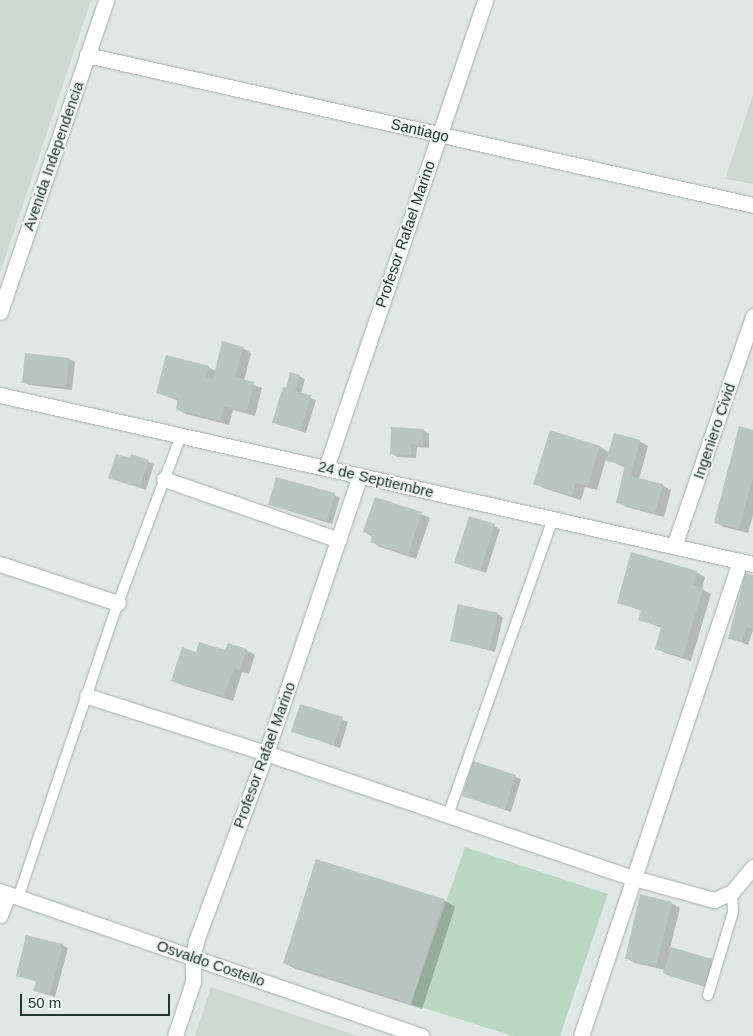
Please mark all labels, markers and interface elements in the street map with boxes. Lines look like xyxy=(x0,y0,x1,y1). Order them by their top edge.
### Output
street label: Avenida Independencia xyxy=(19,79,87,233)
street label: Santiago xyxy=(389,115,451,145)
street label: Profesor Rafael Marino xyxy=(371,158,439,310)
street label: Ingeniero Civid xyxy=(689,381,739,481)
street label: 24 de Septiembre xyxy=(316,457,436,501)
street label: Profesor Rafael Marino xyxy=(229,679,299,831)
street label: Osvaldo Costello xyxy=(154,936,268,990)
scale bar xyxy=(22,984,172,1016)
text: 50 m xyxy=(28,994,61,1011)

